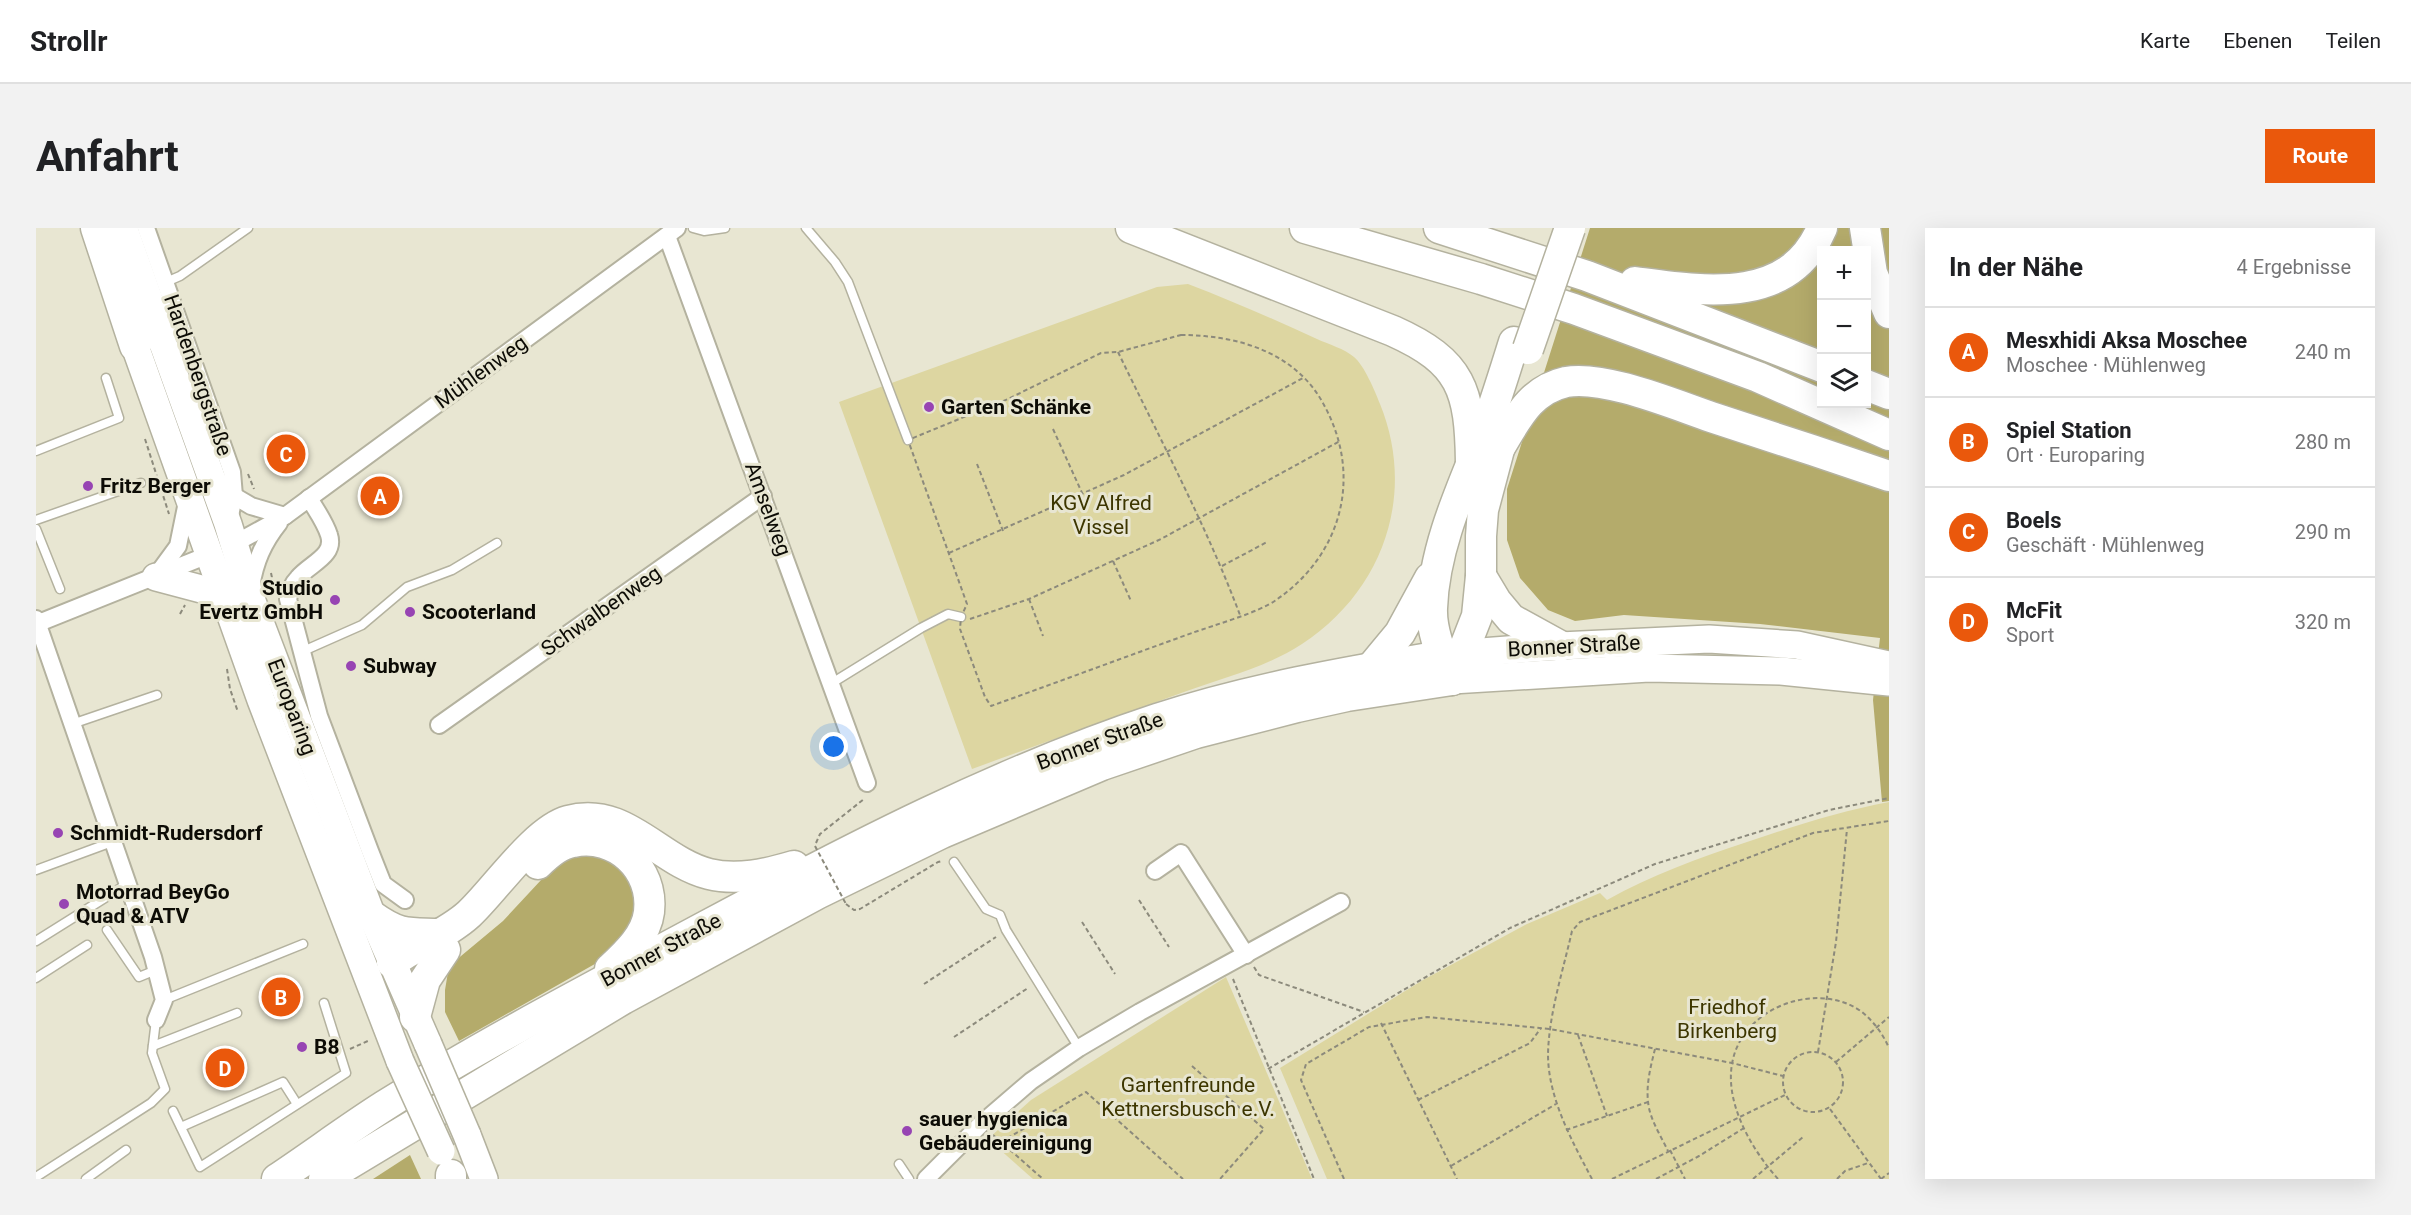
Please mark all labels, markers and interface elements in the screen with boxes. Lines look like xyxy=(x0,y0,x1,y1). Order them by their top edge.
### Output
text: Strollr xyxy=(30,25,107,58)
text: Karte xyxy=(2140,29,2190,53)
text: Ebenen xyxy=(2223,29,2292,53)
text: Teilen xyxy=(2325,29,2381,53)
button: Route xyxy=(2265,129,2375,183)
text: Anfahrt xyxy=(36,132,179,181)
map controls xyxy=(1817,246,1871,408)
button: + xyxy=(1817,246,1871,300)
text: In der Nähe xyxy=(1949,252,2083,282)
text: 4 Ergebnisse xyxy=(2237,255,2351,279)
street label: Hardenbergstraße xyxy=(159,291,237,459)
button: − xyxy=(1817,300,1871,354)
text: Mesxhidi Aksa Moschee xyxy=(2006,328,2247,353)
street label: Mühlenweg xyxy=(430,331,532,413)
text: A xyxy=(1962,340,1975,364)
text: 240 m xyxy=(2295,340,2351,364)
text: Moschee · Mühlenweg xyxy=(2006,353,2206,377)
button: layers xyxy=(1817,354,1871,408)
place label: Garten Schänke xyxy=(941,395,1091,419)
marker: Garten Schänke xyxy=(922,400,936,414)
text: Spiel Station xyxy=(2006,418,2132,443)
text: B xyxy=(1962,430,1975,454)
text: 280 m xyxy=(2295,430,2351,454)
pin: C xyxy=(266,432,306,476)
text: Ort · Europaring xyxy=(2006,443,2145,467)
street label: Amselweg xyxy=(740,459,796,559)
place label: Fritz Berger xyxy=(100,474,211,498)
pin: A xyxy=(360,474,400,518)
marker: Fritz Berger xyxy=(81,479,95,493)
park label: KGV Alfred Vissel xyxy=(1050,491,1152,539)
text: Boels xyxy=(2006,508,2061,533)
text: C xyxy=(1962,520,1975,544)
text: 290 m xyxy=(2295,520,2351,544)
text: Geschäft · Mühlenweg xyxy=(2006,533,2204,557)
street label: Schwalbenweg xyxy=(537,561,665,661)
place label: Studio Evertz GmbH xyxy=(199,576,323,624)
marker: Studio Evertz GmbH xyxy=(328,593,342,607)
text: McFit xyxy=(2006,598,2062,623)
place label: Scooterland xyxy=(422,600,536,624)
marker: Scooterland xyxy=(403,605,417,619)
text: D xyxy=(1962,610,1975,634)
text: 320 m xyxy=(2295,610,2351,634)
text: Sport xyxy=(2006,623,2054,647)
street label: Bonner Straße xyxy=(1507,631,1641,661)
place label: Subway xyxy=(363,654,437,678)
street label: Europaring xyxy=(263,656,321,758)
marker: Subway xyxy=(344,659,358,673)
street label: Bonner Straße xyxy=(1033,707,1167,775)
your location xyxy=(819,732,848,761)
place label: Schmidt-Rudersdorf xyxy=(70,821,263,845)
marker: Schmidt-Rudersdorf xyxy=(51,826,65,840)
place label: Motorrad BeyGo Quad & ATV xyxy=(76,880,230,928)
marker: Motorrad BeyGo Quad & ATV xyxy=(57,897,71,911)
street label: Bonner Straße xyxy=(597,908,725,992)
pin: B xyxy=(262,974,300,1020)
park label: Friedhof Birkenberg xyxy=(1677,995,1777,1043)
place label: B8 xyxy=(314,1035,339,1059)
marker: B8 xyxy=(295,1040,309,1054)
pin: D xyxy=(206,1046,244,1090)
park label: Gartenfreunde Kettnersbusch e.V. xyxy=(1101,1073,1275,1121)
place label: sauer hygienica Gebäudereinigung xyxy=(919,1107,1092,1155)
marker: sauer hygienica Gebäudereinigung xyxy=(900,1124,914,1138)

